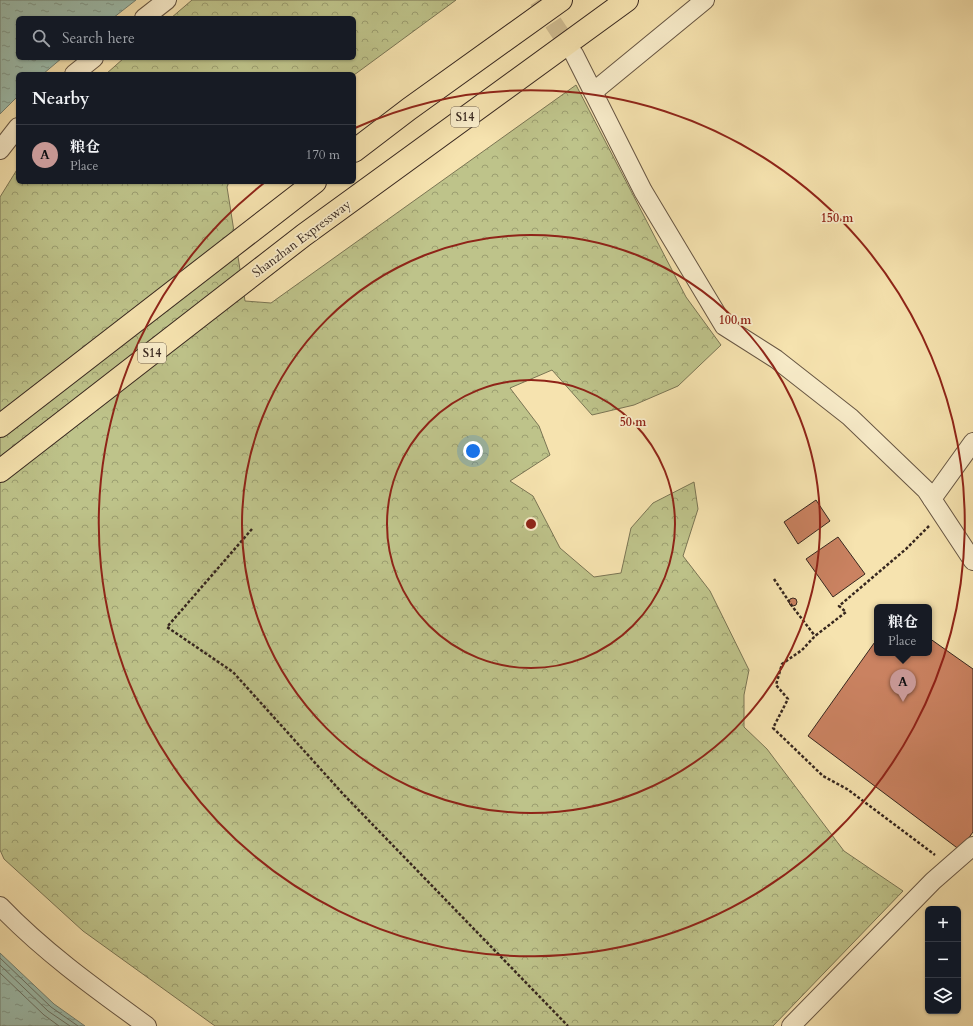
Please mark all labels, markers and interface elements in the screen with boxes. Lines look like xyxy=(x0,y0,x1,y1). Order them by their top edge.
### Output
search box xyxy=(16,16,356,60)
icon: search xyxy=(30,27,52,49)
text: Search here xyxy=(62,28,135,48)
text: Nearby xyxy=(32,87,89,110)
road number: S14 xyxy=(451,107,479,127)
text: 粮仓 xyxy=(70,137,100,157)
text: A xyxy=(40,146,50,164)
text: 170 m xyxy=(306,146,340,164)
text: Place xyxy=(70,157,98,175)
street label: Shanzhan Expressway xyxy=(248,196,355,282)
text: 150 m xyxy=(821,210,854,226)
text: 100 m xyxy=(719,312,752,328)
road number: S14 xyxy=(138,343,166,363)
text: 50 m xyxy=(620,414,647,430)
your location xyxy=(463,441,483,461)
centre of rings xyxy=(524,517,538,531)
popup xyxy=(874,604,932,656)
text: 粮仓 xyxy=(888,612,918,632)
text: Place xyxy=(888,632,916,650)
pin: A xyxy=(890,669,916,702)
map controls xyxy=(925,906,961,1014)
button: + xyxy=(925,906,961,942)
button: − xyxy=(925,942,961,978)
button: layers xyxy=(925,978,961,1014)

